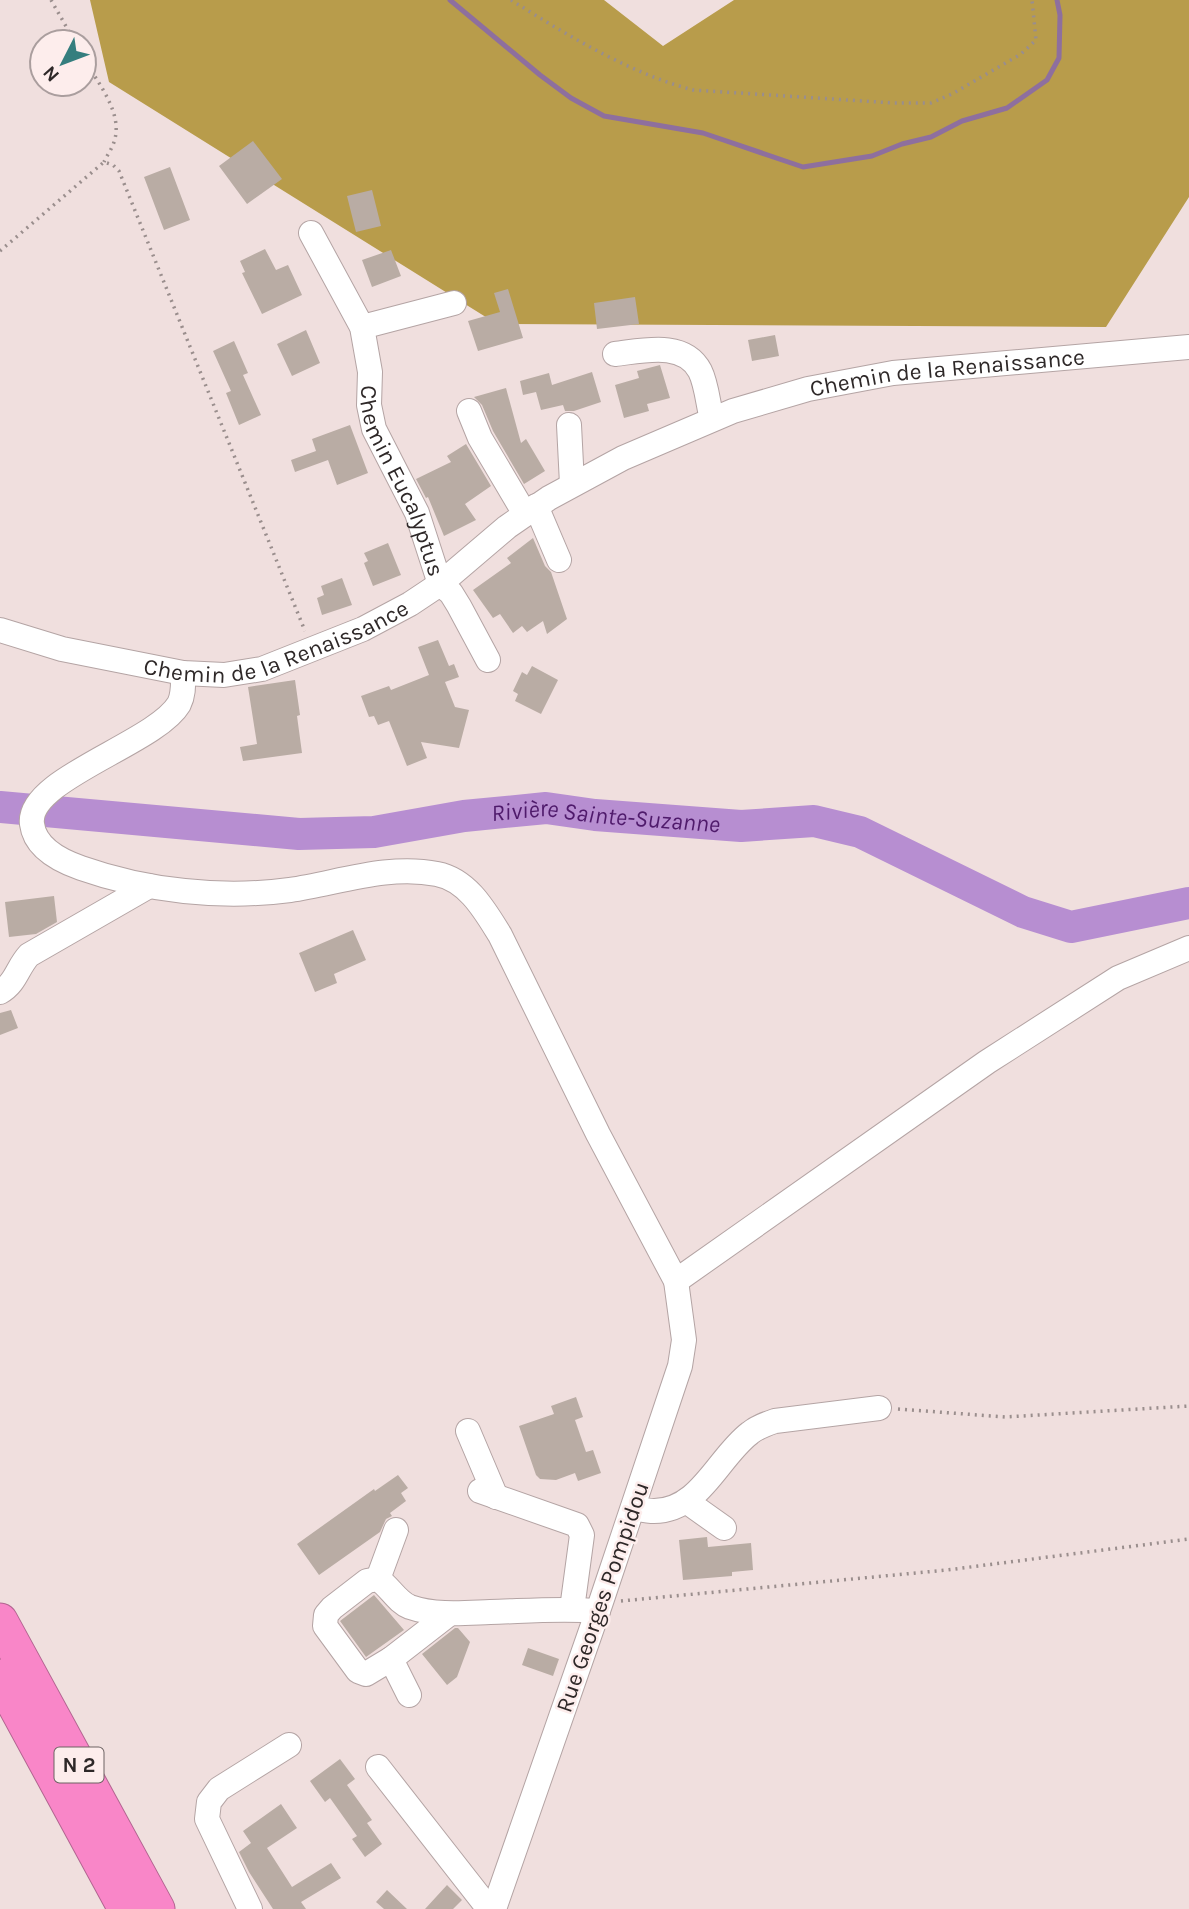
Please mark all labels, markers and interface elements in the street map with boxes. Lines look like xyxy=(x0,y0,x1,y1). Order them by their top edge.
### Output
north arrow xyxy=(28,28,98,98)
text: N xyxy=(38,61,64,86)
street label: Chemin de la Renaissance xyxy=(808,343,1086,402)
street label: Chemin Eucalyptus xyxy=(354,385,450,580)
street label: Chemin de la Renaissance xyxy=(141,594,413,689)
water label: Rivière Sainte-Suzanne xyxy=(490,794,721,838)
street label: Rue Georges Pompidou xyxy=(550,1478,655,1716)
road number: N 2 xyxy=(55,1748,104,1782)

